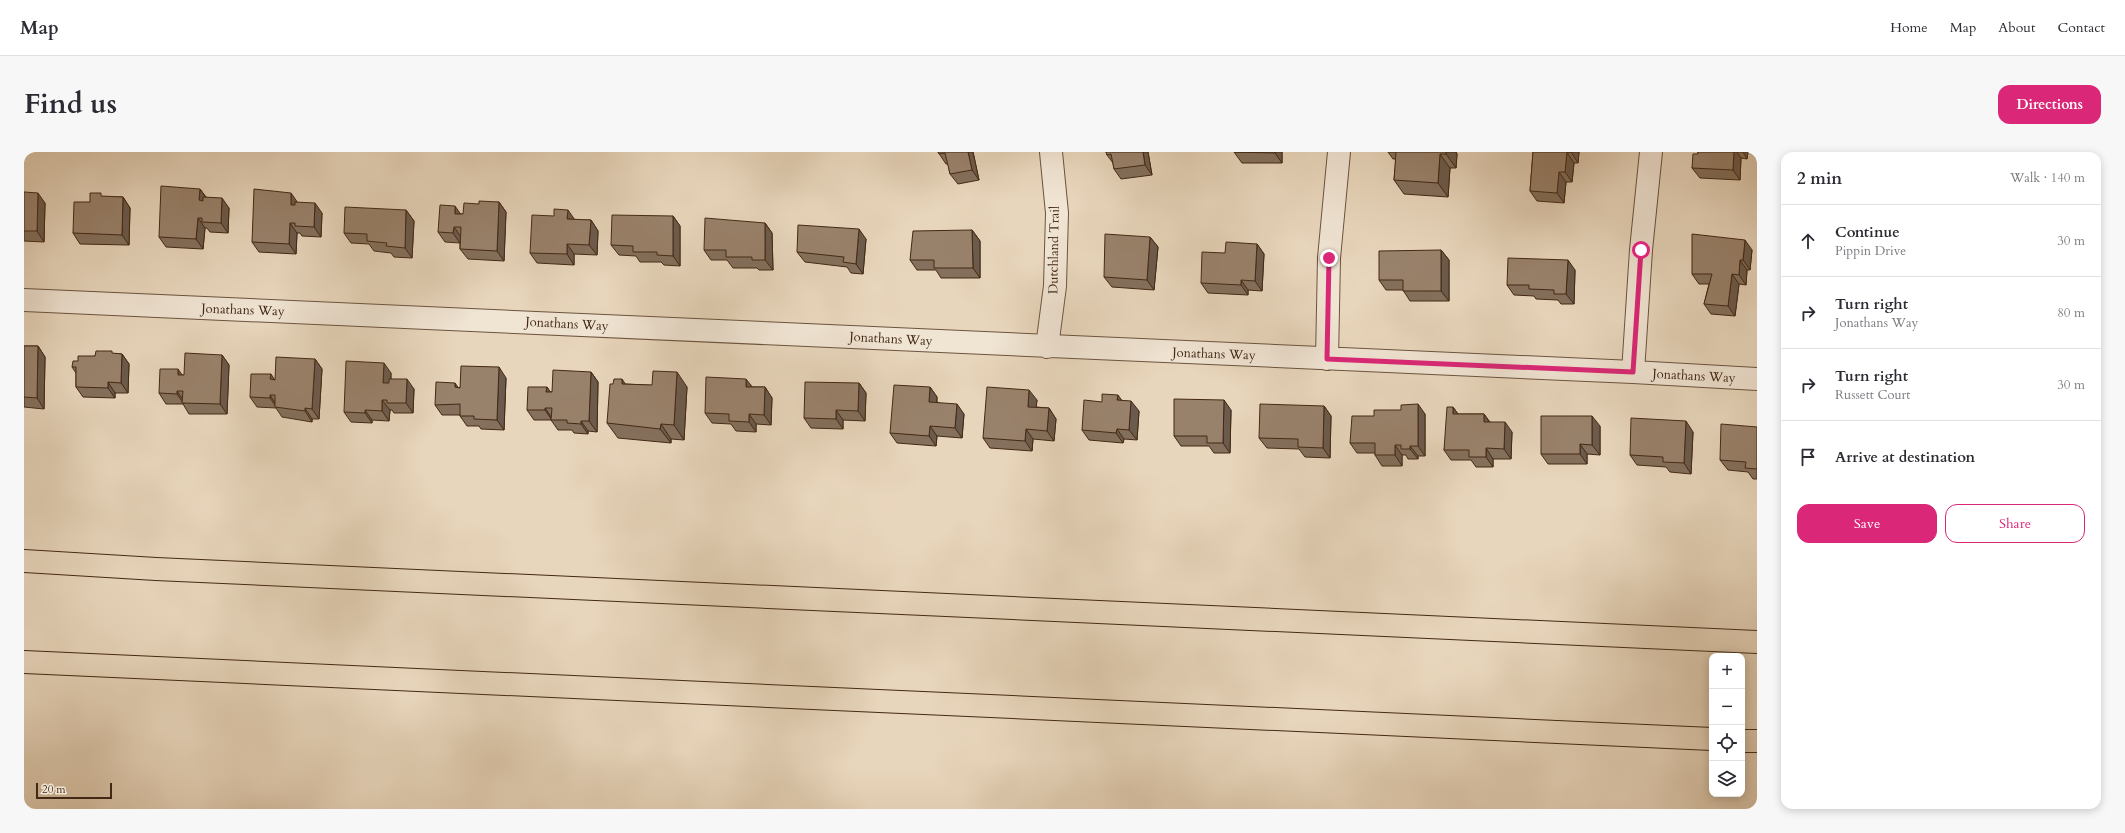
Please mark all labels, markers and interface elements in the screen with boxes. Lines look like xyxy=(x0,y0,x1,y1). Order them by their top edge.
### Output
text: Map xyxy=(20,15,59,41)
text: Home xyxy=(1890,18,1928,37)
text: Map xyxy=(1950,18,1976,37)
text: About xyxy=(1998,18,2035,37)
text: Contact xyxy=(2057,18,2105,37)
text: Find us xyxy=(24,85,117,123)
button: Directions xyxy=(1998,85,2101,124)
text: 2 min xyxy=(1797,167,1842,190)
text: Walk · 140 m xyxy=(2010,169,2085,187)
street label: Dutchland Trail xyxy=(1044,205,1064,294)
text: Continue xyxy=(1835,222,1900,242)
icon: ahead xyxy=(1797,230,1819,252)
text: 30 m xyxy=(2057,232,2085,250)
route start xyxy=(1632,241,1650,259)
text: Pippin Drive xyxy=(1835,242,1906,260)
route end xyxy=(1320,249,1338,267)
text: Turn right xyxy=(1835,294,1908,314)
street label: Jonathans Way xyxy=(199,299,285,320)
icon: right xyxy=(1797,302,1819,324)
text: 80 m xyxy=(2057,304,2085,322)
street label: Jonathans Way xyxy=(523,313,609,335)
text: Jonathans Way xyxy=(1835,314,1918,332)
street label: Jonathans Way xyxy=(847,328,933,350)
street label: Jonathans Way xyxy=(1170,343,1256,364)
street label: Jonathans Way xyxy=(1650,365,1736,387)
text: Turn right xyxy=(1835,366,1908,386)
icon: right xyxy=(1797,374,1819,396)
text: 30 m xyxy=(2057,376,2085,394)
text: Russett Court xyxy=(1835,386,1910,404)
icon: arrive xyxy=(1797,446,1819,468)
text: Arrive at destination xyxy=(1835,447,1975,467)
button: Save xyxy=(1797,504,1937,543)
button: Share xyxy=(1945,504,2085,543)
map controls xyxy=(1709,653,1745,797)
button: + xyxy=(1709,653,1745,689)
button: − xyxy=(1709,689,1745,725)
button: locate xyxy=(1709,725,1745,761)
button: layers xyxy=(1709,761,1745,797)
scale bar xyxy=(36,781,112,800)
text: 20 m xyxy=(42,782,66,797)

